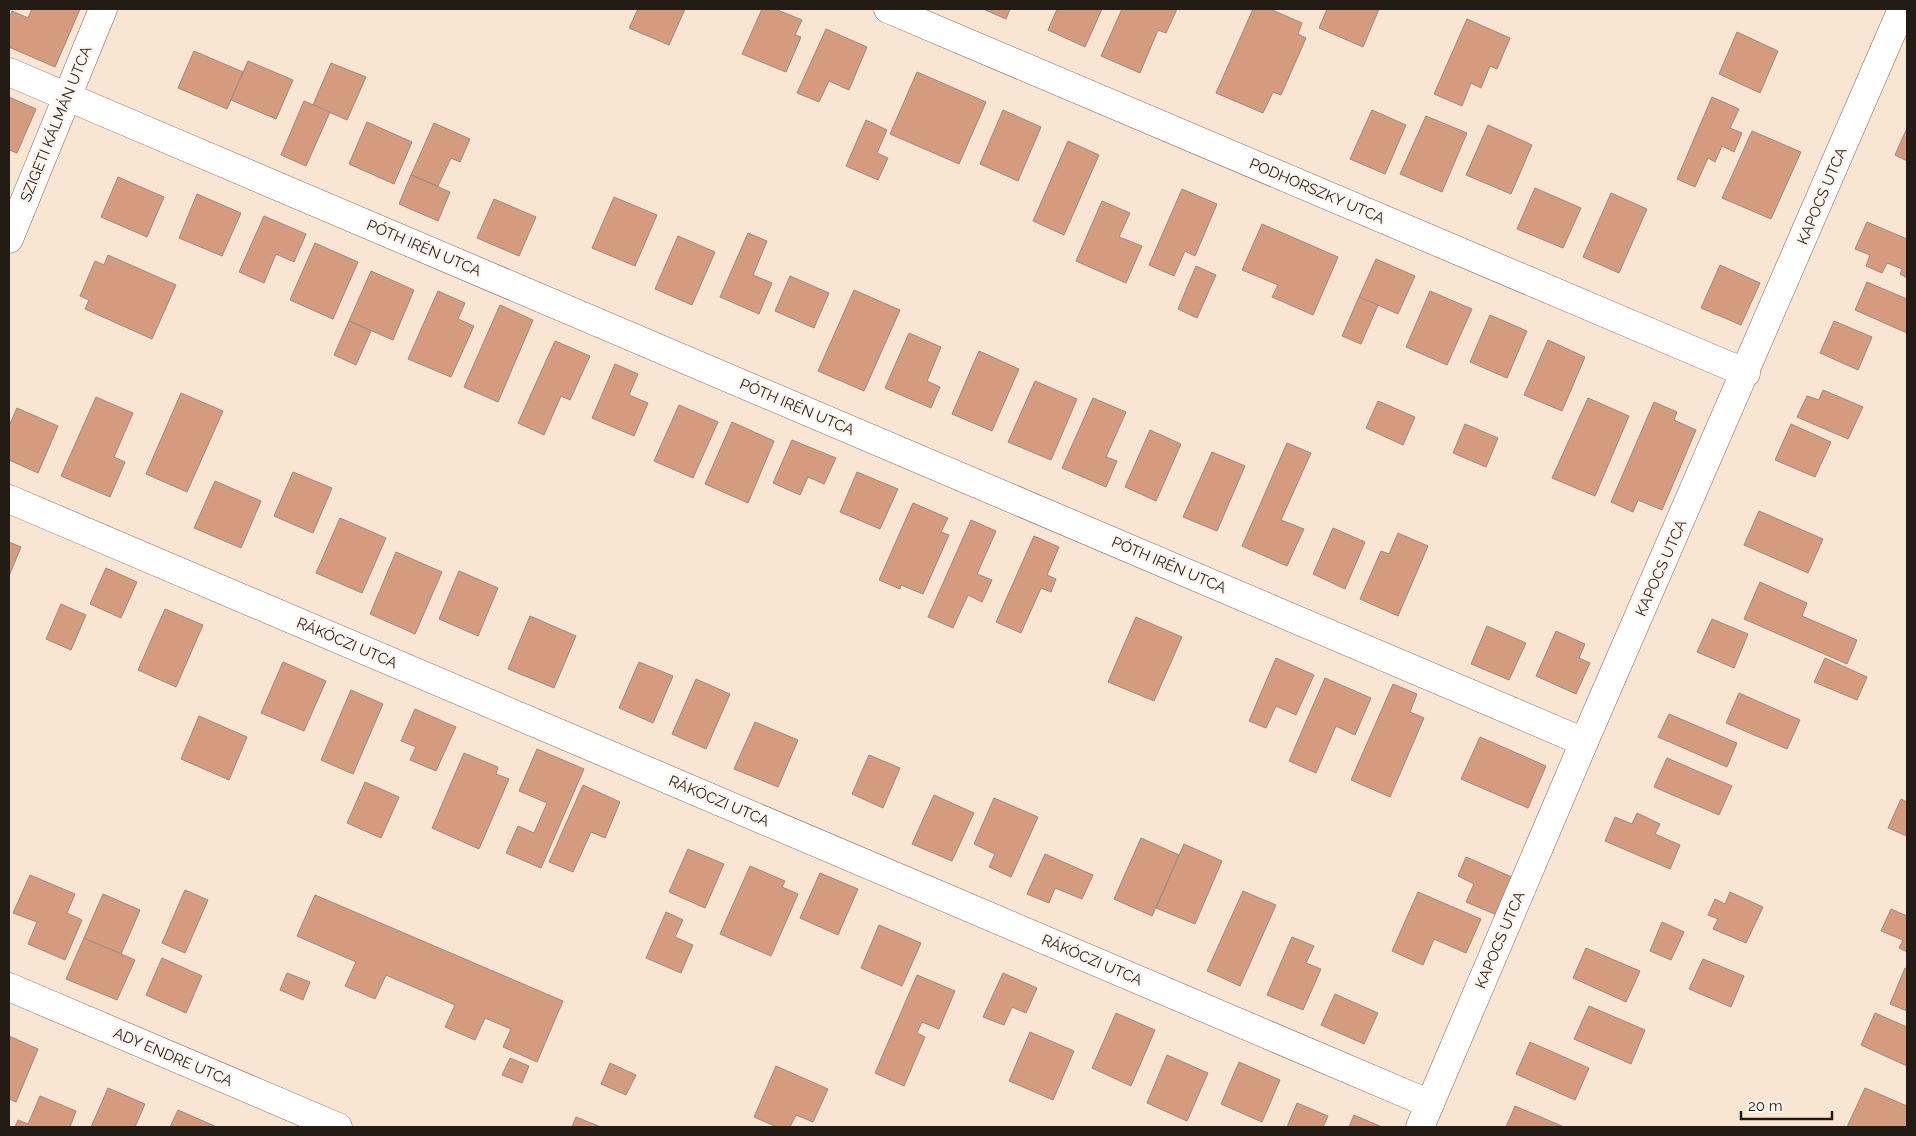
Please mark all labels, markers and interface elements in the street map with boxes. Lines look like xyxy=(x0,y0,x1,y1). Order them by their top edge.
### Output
street label: SZIGETI KÁLMÁN UTCA xyxy=(16,43,96,205)
street label: KAPOCS UTCA xyxy=(1793,145,1851,247)
street label: PODHORSZKY UTCA xyxy=(1247,154,1387,228)
street label: PÓTH IRÉN UTCA xyxy=(364,216,484,280)
street label: PÓTH IRÉN UTCA xyxy=(737,375,857,439)
street label: KAPOCS UTCA xyxy=(1632,517,1690,619)
street label: PÓTH IRÉN UTCA xyxy=(1109,533,1229,597)
street label: RÁKÓCZI UTCA xyxy=(294,614,400,672)
street label: RÁKÓCZI UTCA xyxy=(666,772,772,830)
street label: KAPOCS UTCA xyxy=(1471,889,1529,991)
street label: RÁKÓCZI UTCA xyxy=(1039,931,1145,989)
street label: ADY ENDRE UTCA xyxy=(111,1024,235,1090)
scale bar xyxy=(1741,1088,1832,1120)
text: 20 m xyxy=(1748,1097,1783,1115)

